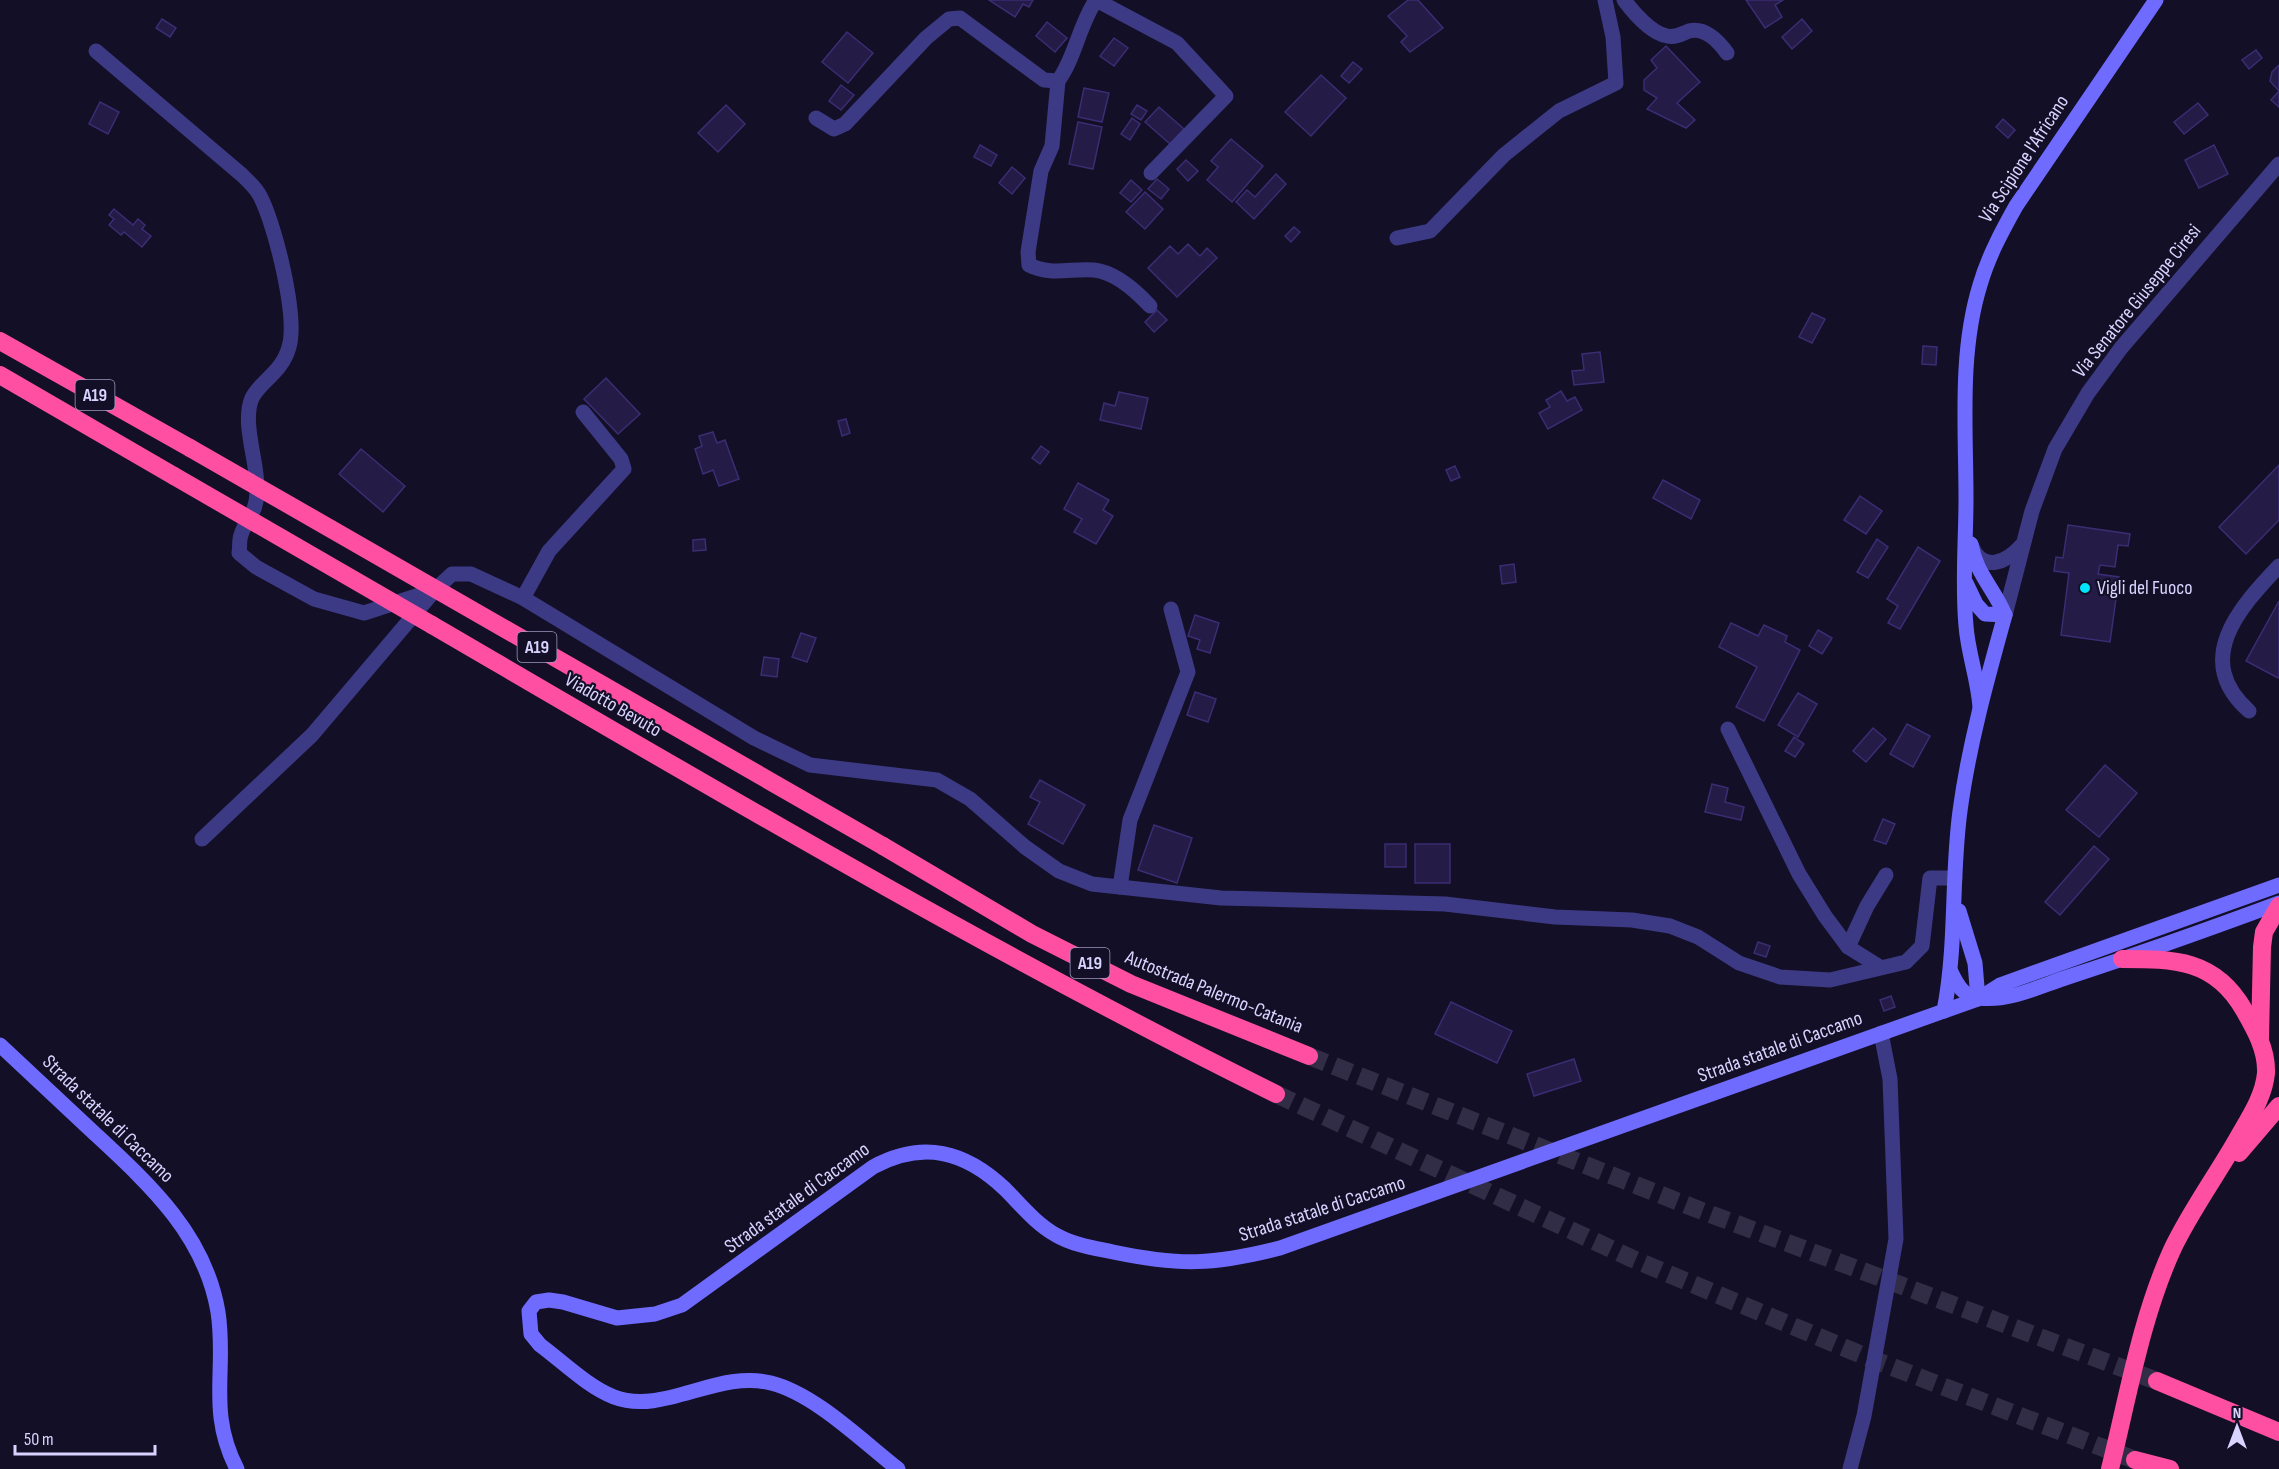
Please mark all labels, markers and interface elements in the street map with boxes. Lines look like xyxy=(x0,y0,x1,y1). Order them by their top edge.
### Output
street label: Via Scipione l'Africano xyxy=(1974,91,2074,227)
street label: Via Senatore Giuseppe Ciresi xyxy=(2068,220,2206,382)
road number: A19 xyxy=(76,380,115,410)
place label: Vigli del Fuoco xyxy=(2097,576,2192,600)
marker: Vigli del Fuoco xyxy=(2078,581,2092,595)
road number: A19 xyxy=(518,632,556,662)
street label: Viadotto Bevuto xyxy=(560,668,666,742)
street label: Autostrada Palermo-Catania xyxy=(1121,945,1306,1039)
road number: A19 xyxy=(1070,948,1110,978)
street label: Strada statale di Caccamo xyxy=(1694,1006,1866,1088)
street label: Strada statale di Caccamo xyxy=(37,1050,179,1188)
street label: Strada statale di Caccamo xyxy=(720,1137,874,1259)
street label: Strada statale di Caccamo xyxy=(1236,1171,1408,1247)
north arrow xyxy=(2207,1397,2267,1457)
text: N xyxy=(2233,1404,2241,1423)
scale bar xyxy=(15,1418,154,1456)
text: 50 m xyxy=(24,1429,54,1450)

